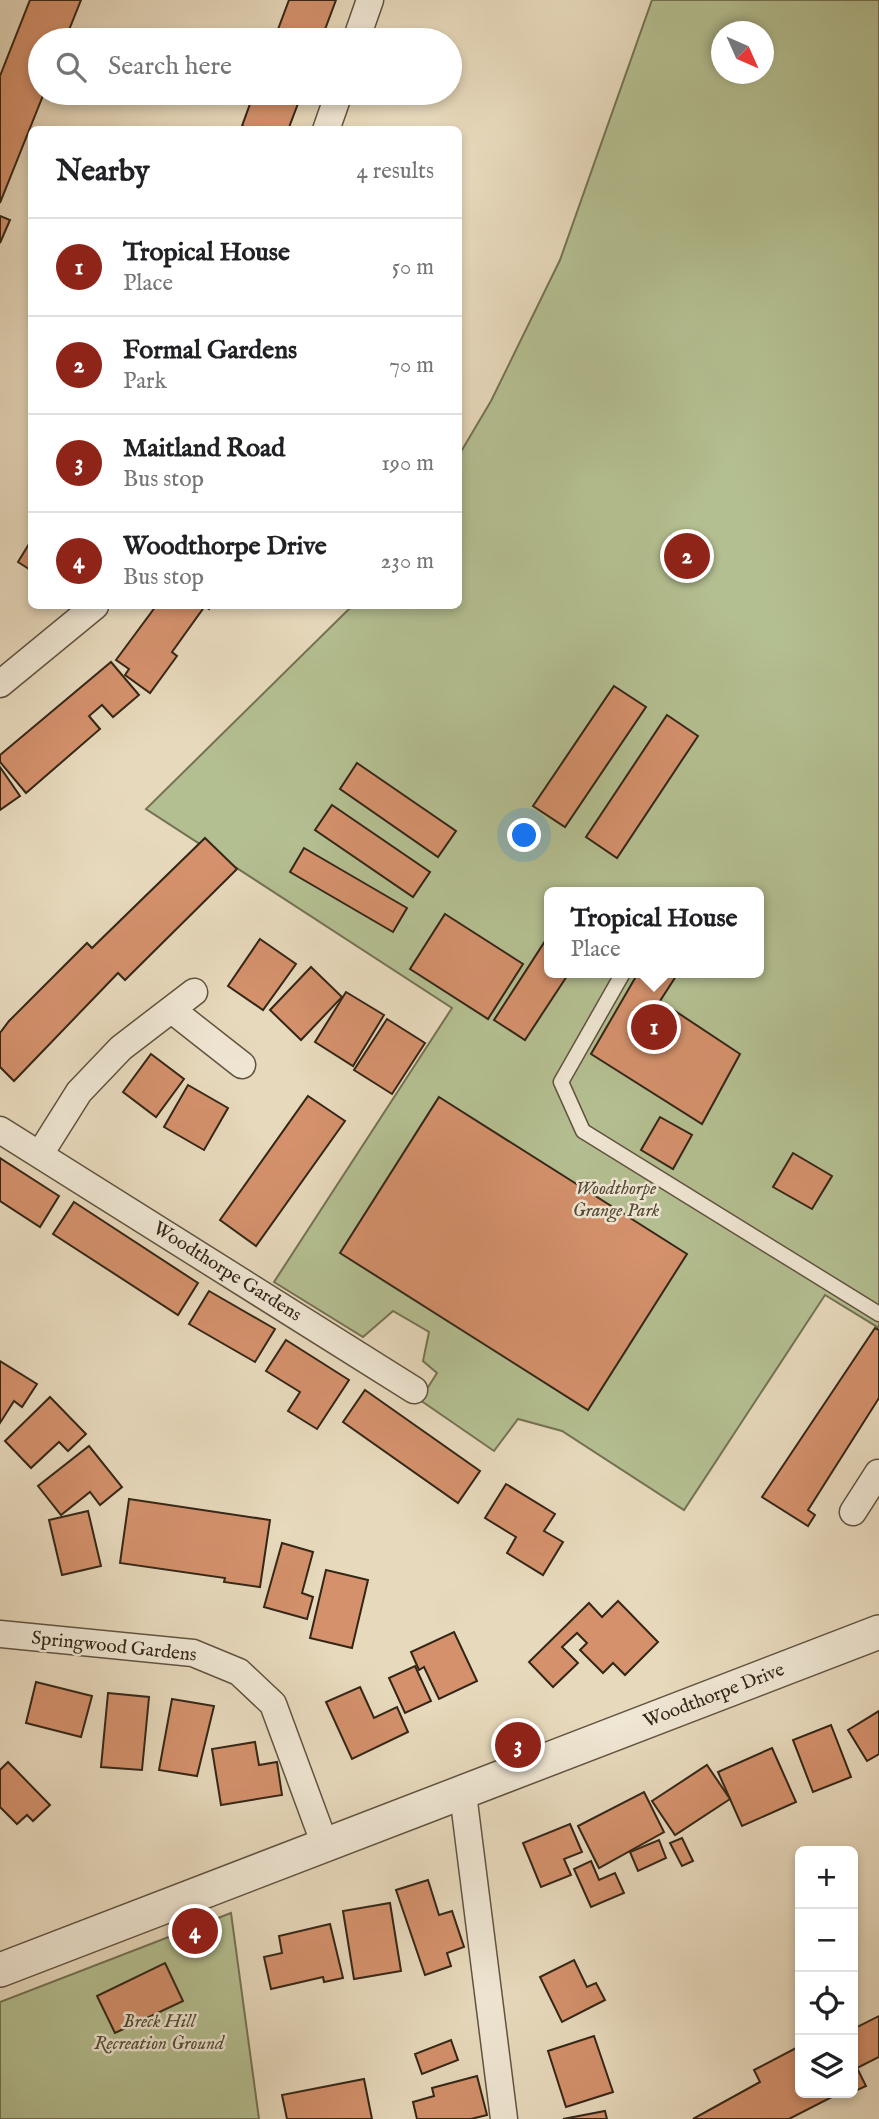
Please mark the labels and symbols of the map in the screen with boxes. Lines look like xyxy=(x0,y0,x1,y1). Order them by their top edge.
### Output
north arrow xyxy=(711,21,774,84)
pin: 2 xyxy=(664,530,710,582)
your location xyxy=(507,818,541,852)
pin: 1 xyxy=(631,1001,677,1053)
park label: Woodthorpe Grange Park xyxy=(573,1177,660,1223)
street label: Woodthorpe Gardens xyxy=(148,1217,306,1327)
street label: Springwood Gardens xyxy=(30,1626,198,1668)
street label: Woodthorpe Drive xyxy=(640,1658,788,1734)
pin: 3 xyxy=(495,1719,541,1771)
pin: 4 xyxy=(172,1905,218,1957)
park label: Breck Hill Recreation Ground xyxy=(94,2010,225,2056)

